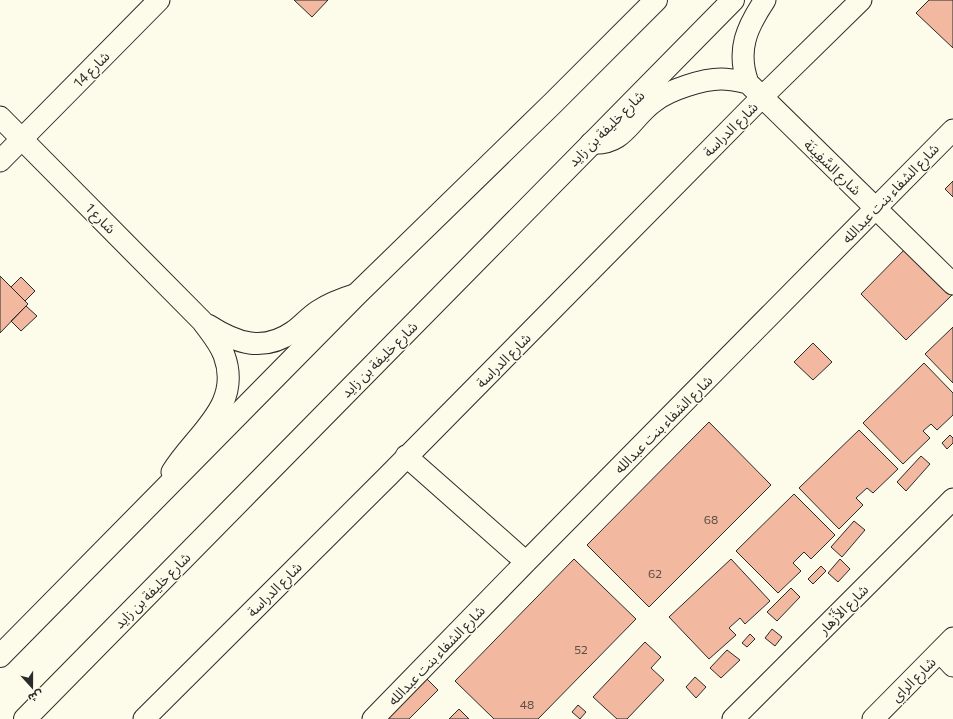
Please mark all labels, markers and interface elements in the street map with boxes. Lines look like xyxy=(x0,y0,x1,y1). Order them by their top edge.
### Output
street label: شارع 14 xyxy=(69,47,115,93)
street label: شارع خليفة بن زايد xyxy=(564,86,650,172)
street label: شارع الدراسة xyxy=(699,98,763,162)
street label: شارع السَّفِينَة xyxy=(799,136,865,200)
street label: شارع الشفاء بنت عبدالله xyxy=(838,140,944,249)
street label: شارع 1 xyxy=(80,199,120,239)
street label: شارع خليفة بن زايد xyxy=(337,317,423,403)
street label: شارع الدراسة xyxy=(472,329,536,393)
street label: شارع الشفاء بنت عبدالله xyxy=(610,371,718,479)
house number: 68 xyxy=(704,512,718,526)
street label: شارع خليفة بن زايد xyxy=(110,548,196,634)
street label: شارع الدراسة xyxy=(243,558,307,622)
house number: 62 xyxy=(648,566,662,580)
street label: شارع الأَزْهار xyxy=(813,580,874,640)
street label: شارع الشفاء بنت عبدالله xyxy=(384,602,490,711)
house number: 52 xyxy=(574,642,588,656)
street label: شارع الراي xyxy=(887,653,941,707)
north arrow xyxy=(12,667,52,707)
text: ش xyxy=(26,687,45,706)
house number: 48 xyxy=(520,697,534,711)

